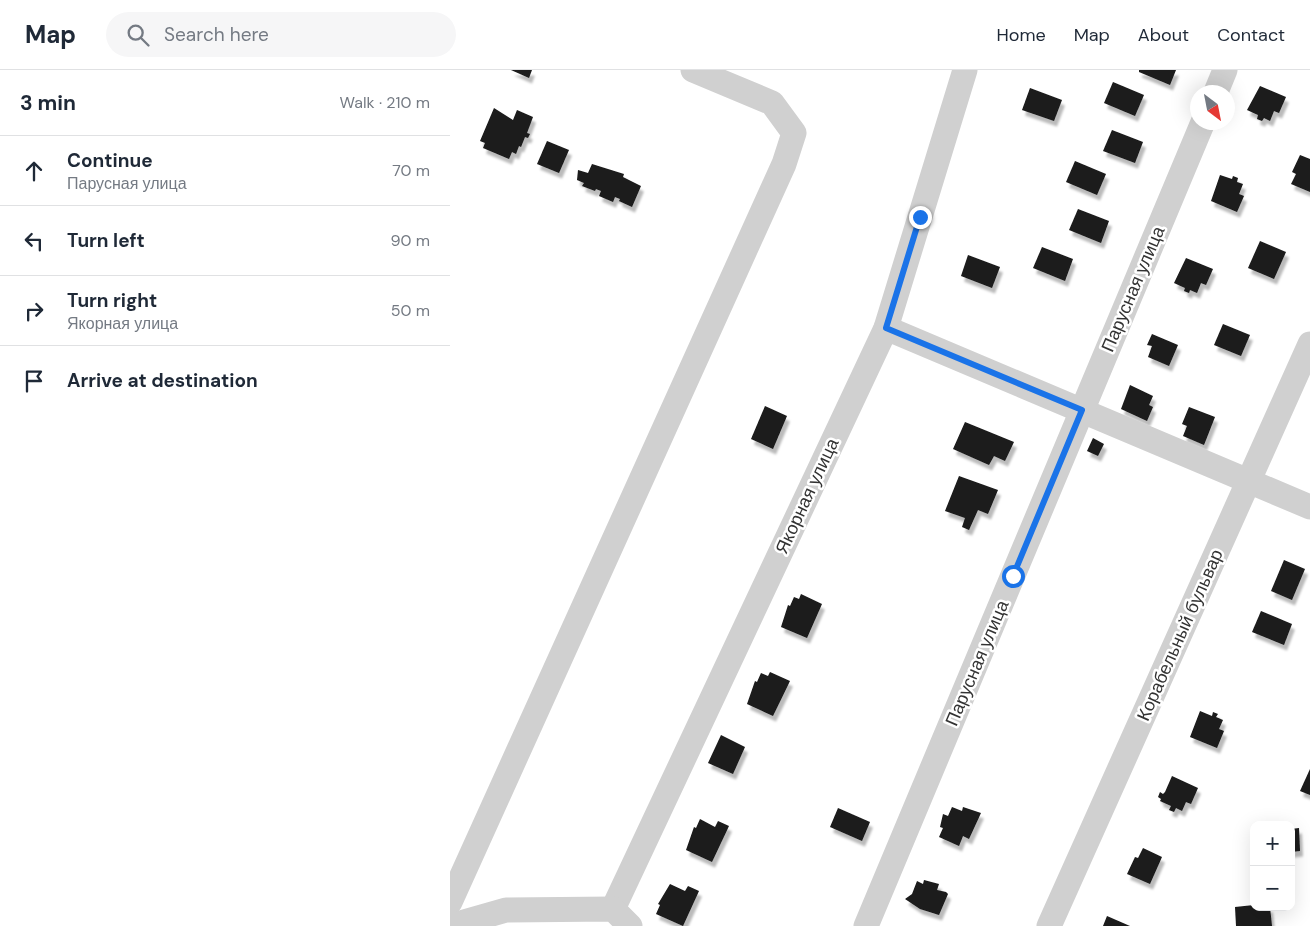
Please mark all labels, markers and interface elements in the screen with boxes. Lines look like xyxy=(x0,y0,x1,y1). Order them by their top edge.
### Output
search box xyxy=(106,12,456,57)
text: Map xyxy=(25,19,76,50)
icon: search xyxy=(124,21,152,49)
text: Search here xyxy=(164,22,269,47)
text: Home xyxy=(996,23,1046,47)
text: Map xyxy=(1074,23,1110,47)
text: About xyxy=(1138,23,1189,47)
text: Contact xyxy=(1217,23,1285,47)
north arrow xyxy=(1190,85,1235,130)
text: 3 min xyxy=(20,89,76,117)
text: Walk · 210 m xyxy=(340,92,430,113)
text: Continue xyxy=(67,148,153,173)
icon: ahead xyxy=(20,157,48,185)
text: 70 m xyxy=(392,160,430,181)
text: Парусная улица xyxy=(67,173,187,194)
route end xyxy=(909,206,932,229)
street label: Парусная улица xyxy=(1096,221,1171,356)
icon: left xyxy=(20,227,48,255)
text: Turn left xyxy=(67,228,145,253)
text: 90 m xyxy=(390,230,430,251)
text: Turn right xyxy=(67,288,157,313)
icon: right xyxy=(20,297,48,325)
text: 50 m xyxy=(391,300,430,321)
text: Якорная улица xyxy=(67,313,178,334)
icon: arrive xyxy=(20,367,48,395)
text: Arrive at destination xyxy=(67,368,258,393)
street label: Якорная улица xyxy=(770,433,845,558)
street label: Корабельный бульвар xyxy=(1131,545,1229,725)
route start xyxy=(1002,565,1025,588)
street label: Парусная улица xyxy=(940,595,1015,730)
map controls xyxy=(1250,821,1295,911)
button: + xyxy=(1250,821,1295,866)
button: − xyxy=(1250,866,1295,911)

